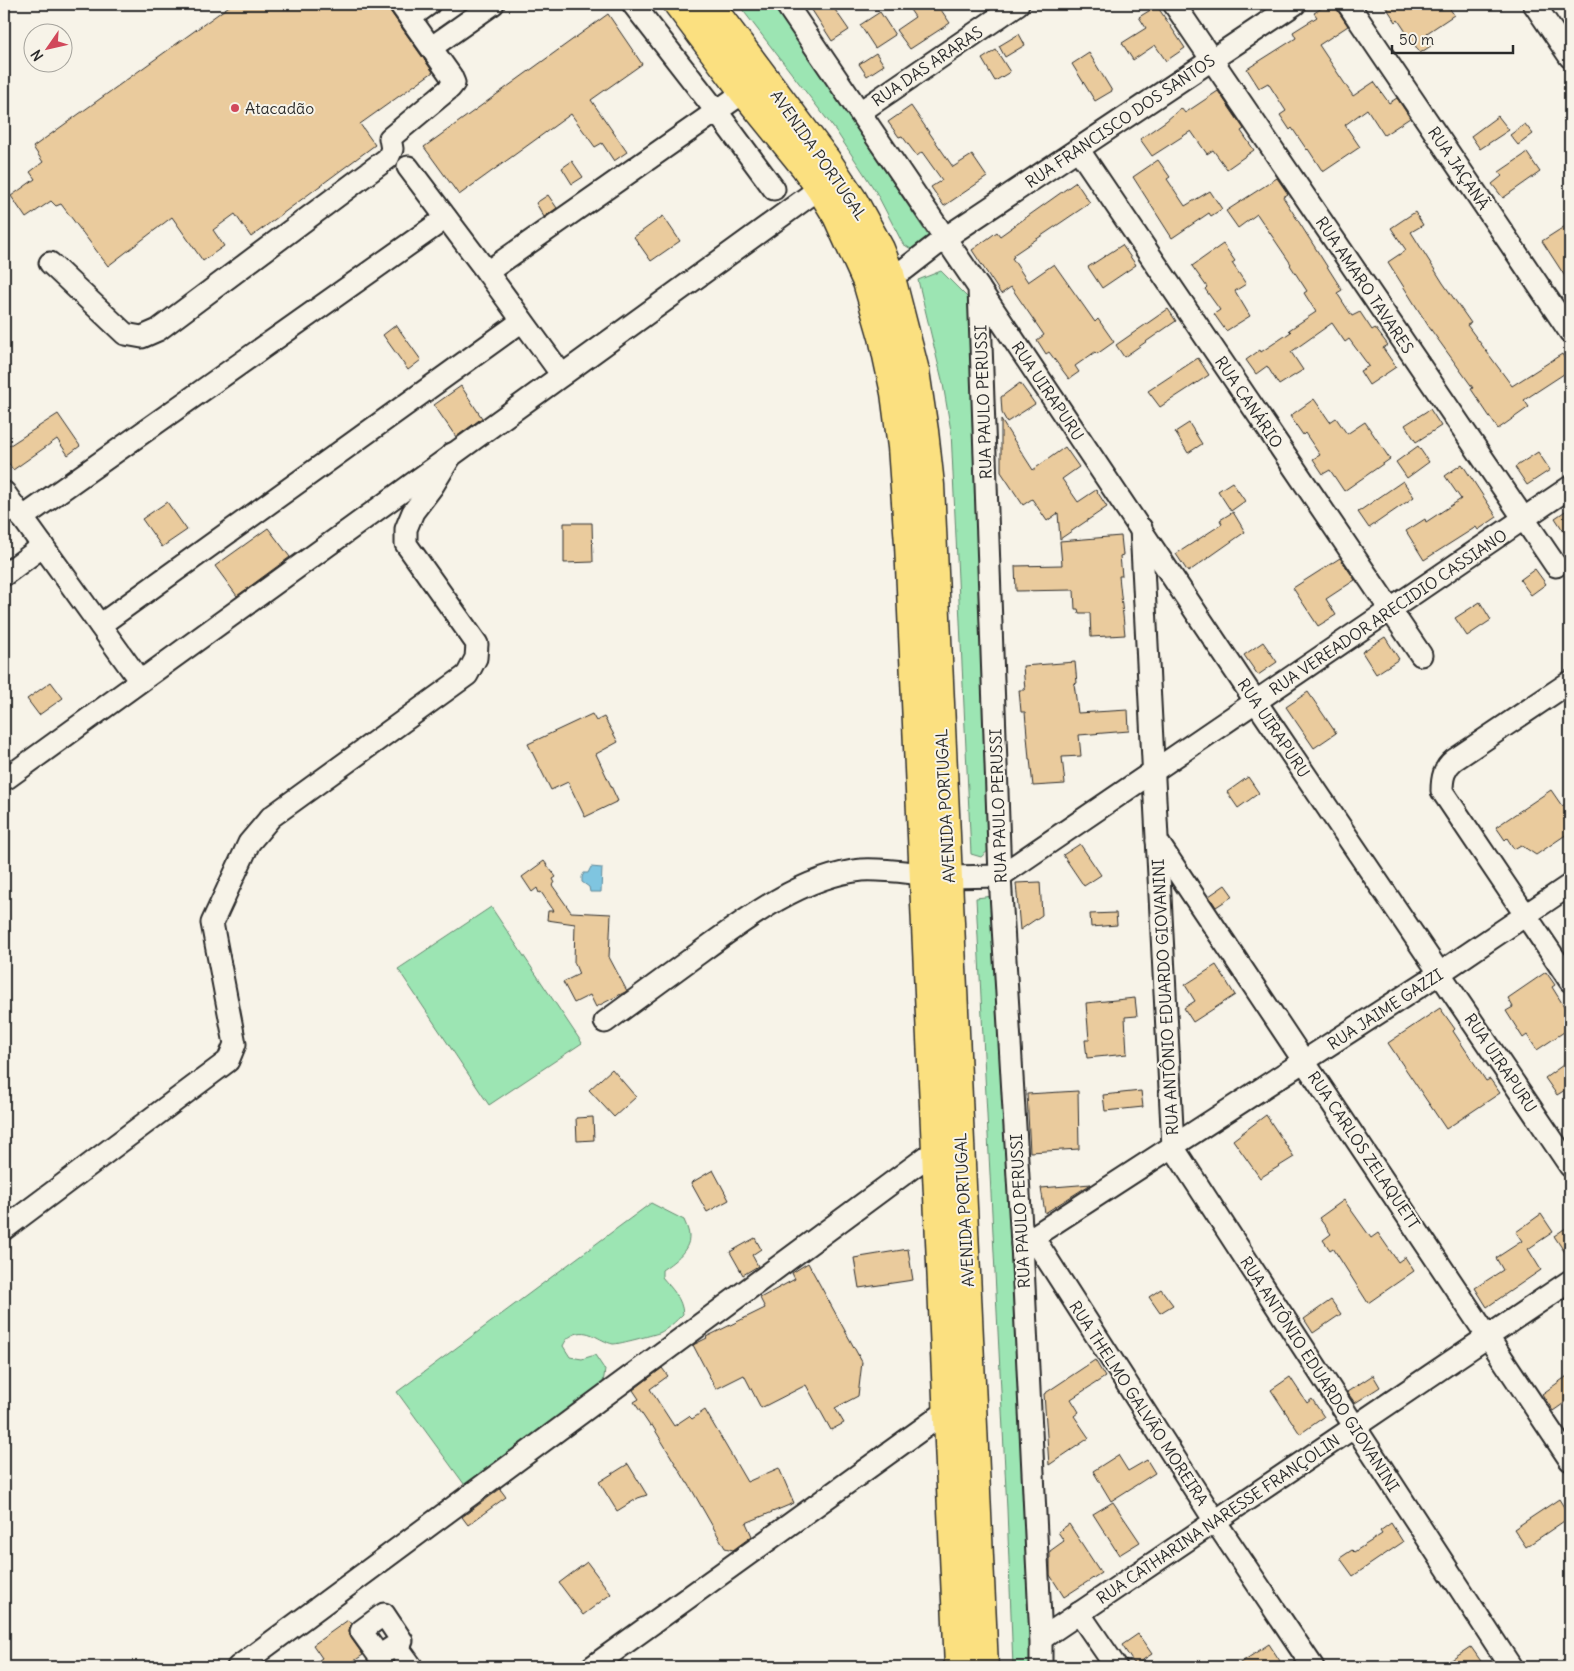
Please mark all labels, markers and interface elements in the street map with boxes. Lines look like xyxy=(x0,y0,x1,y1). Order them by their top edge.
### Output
street label: RUA DAS ARARAS xyxy=(868,21,986,111)
north arrow xyxy=(22,22,72,72)
scale bar xyxy=(1392,22,1513,54)
text: 50 m xyxy=(1399,30,1434,49)
text: N xyxy=(27,46,47,64)
street label: RUA FRANCISCO DOS SANTOS xyxy=(1021,50,1219,192)
street label: AVENIDA PORTUGAL xyxy=(767,86,872,224)
place label: Atacadão xyxy=(245,98,314,118)
marker: Atacadão xyxy=(229,102,241,114)
street label: RUA JAÇANÃ xyxy=(1424,123,1494,213)
street label: RUA AMARO TAVARES xyxy=(1312,213,1418,357)
street label: RUA PAULO PERUSSI xyxy=(970,324,996,480)
street label: RUA UIRAPURU xyxy=(1008,338,1088,444)
street label: RUA CANÁRIO xyxy=(1211,352,1287,452)
street label: RUA VEREADOR ARECIDIO CASSIANO xyxy=(1265,525,1511,699)
street label: RUA UIRAPURU xyxy=(1234,675,1314,781)
street label: AVENIDA PORTUGAL xyxy=(931,728,959,884)
street label: RUA PAULO PERUSSI xyxy=(985,728,1011,884)
street label: RUA ANTÔNIO EDUARDO GIOVANINI xyxy=(1148,858,1182,1136)
street label: RUA JAIME GAZZI xyxy=(1323,964,1447,1054)
street label: RUA UIRAPURU xyxy=(1461,1010,1541,1116)
street label: RUA CARLOS ZELAQUETT xyxy=(1304,1067,1424,1233)
street label: AVENIDA PORTUGAL xyxy=(950,1132,978,1288)
street label: RUA PAULO PERUSSI xyxy=(1006,1133,1034,1289)
street label: RUA ANTÔNIO EDUARDO GIOVANINI xyxy=(1236,1252,1404,1496)
street label: RUA THELMO GALVÃO MOREIRA xyxy=(1065,1297,1213,1509)
street label: RUA CATHARINA NARESSE FRANÇOLIN xyxy=(1093,1430,1343,1608)

